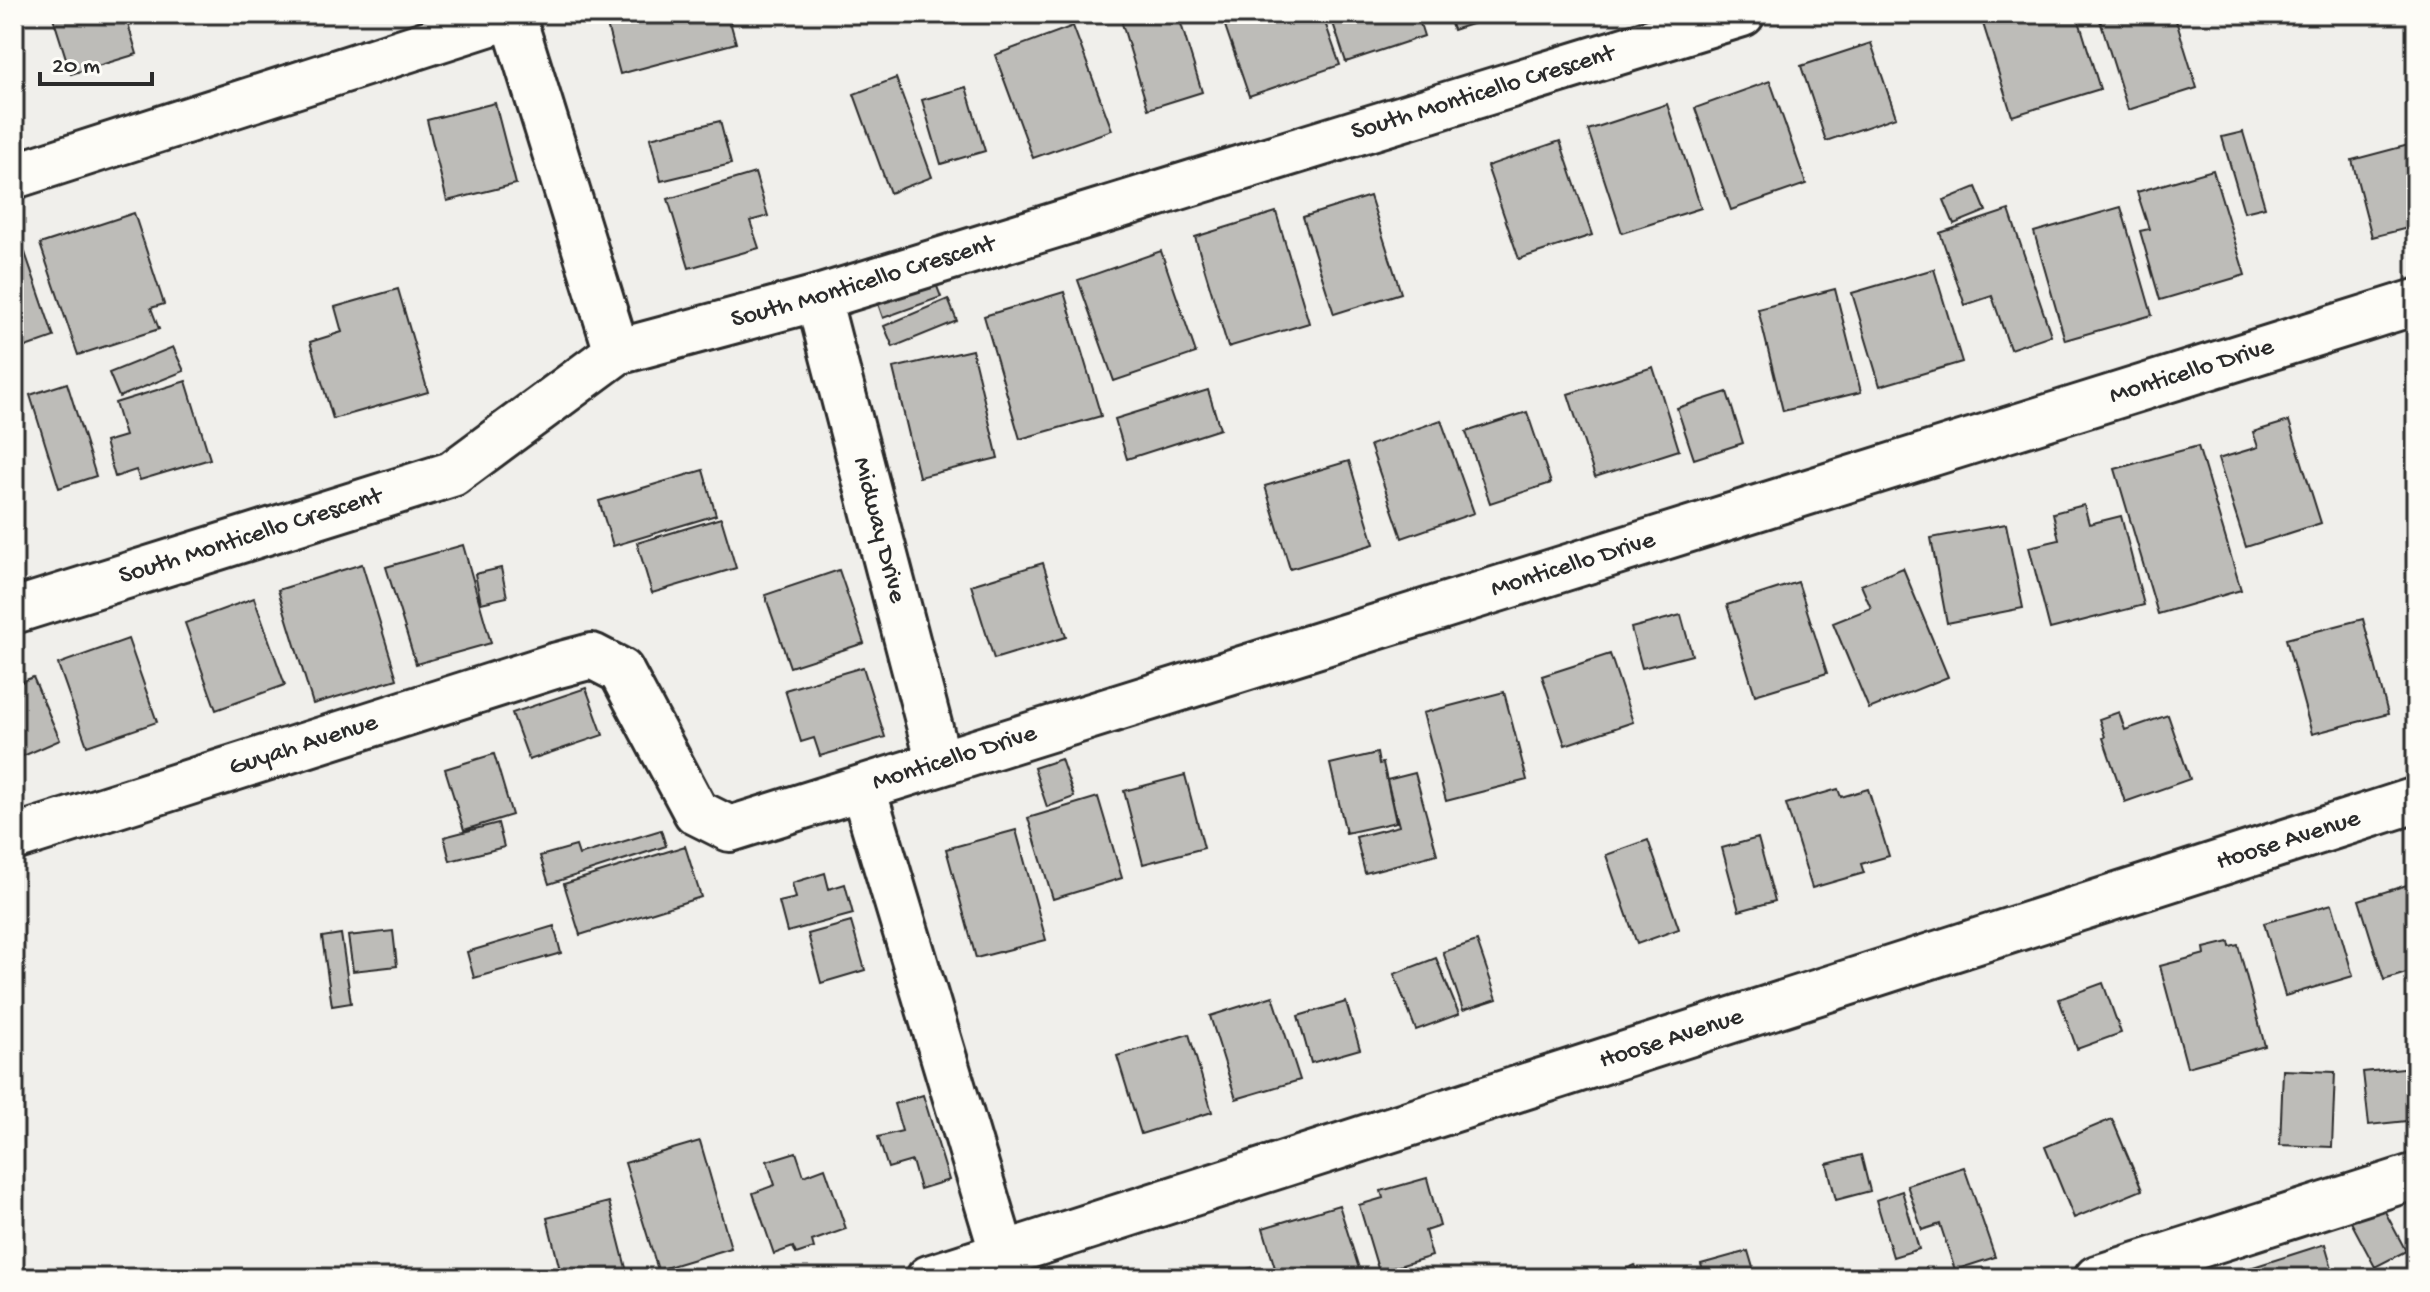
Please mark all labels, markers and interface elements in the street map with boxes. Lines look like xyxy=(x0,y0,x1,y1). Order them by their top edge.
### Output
scale bar xyxy=(40,36,152,86)
street label: South Monticello Crescent xyxy=(1348,38,1621,149)
text: 20 m xyxy=(52,53,100,82)
street label: South Monticello Crescent xyxy=(728,228,1001,336)
street label: Monticello Drive xyxy=(2106,332,2278,412)
street label: Midway Drive xyxy=(845,454,912,607)
street label: South Monticello Crescent xyxy=(115,481,388,593)
street label: Monticello Drive xyxy=(1487,525,1660,606)
street label: Guyah Avenue xyxy=(225,707,382,784)
street label: Monticello Drive xyxy=(869,718,1041,799)
street label: Hoose Avenue xyxy=(2213,803,2365,879)
street label: Hoose Avenue xyxy=(1596,1002,1748,1077)

